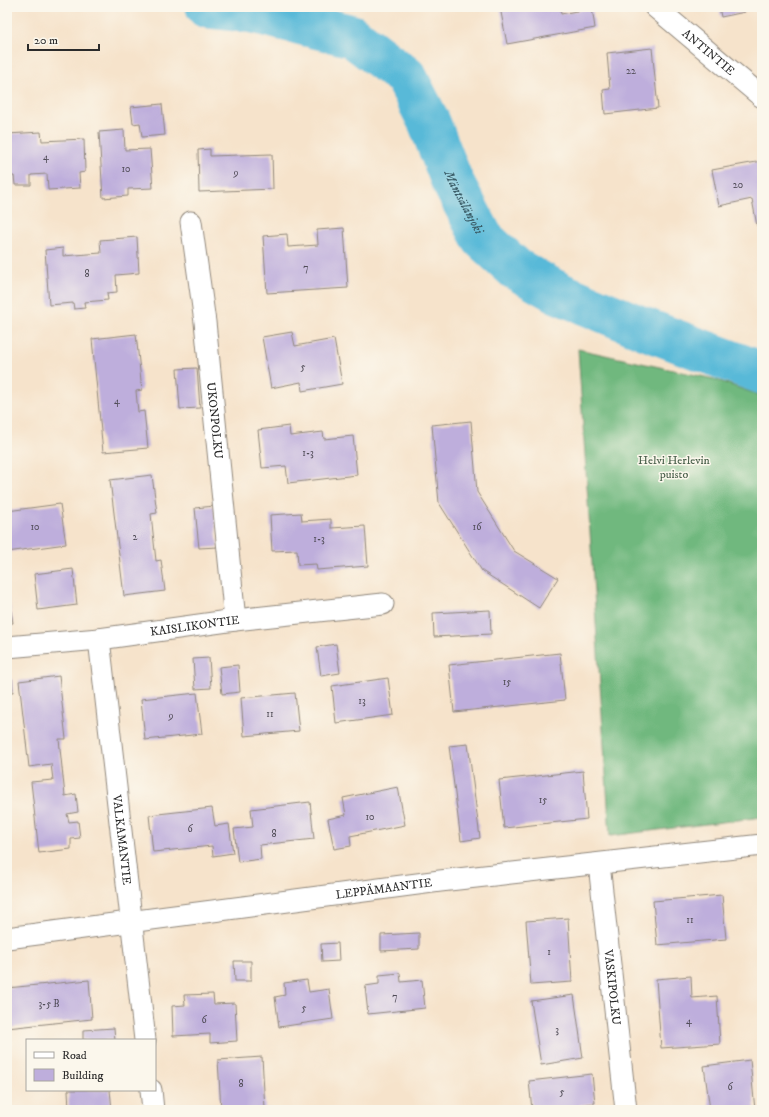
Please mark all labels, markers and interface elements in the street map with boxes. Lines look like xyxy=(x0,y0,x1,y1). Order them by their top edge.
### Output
scale bar xyxy=(28,26,99,52)
street label: ANTINTIE xyxy=(679,26,738,79)
text: 20 m xyxy=(34,33,58,48)
house number: 22 xyxy=(626,65,636,77)
house number: 4 xyxy=(43,151,49,163)
house number: 10 xyxy=(121,163,131,175)
house number: 9 xyxy=(233,167,239,179)
water label: Mäntsälänjoki xyxy=(440,167,488,238)
house number: 20 xyxy=(733,179,743,191)
house number: 7 xyxy=(303,262,309,274)
house number: 8 xyxy=(84,268,90,280)
house number: 5 xyxy=(301,361,306,373)
street label: UKONPOLKU xyxy=(204,381,226,460)
house number: 4 xyxy=(114,395,120,407)
house number: 1-3 xyxy=(302,447,314,459)
park label: Helvi Herlevin puisto xyxy=(638,453,711,482)
house number: 10 xyxy=(30,521,40,533)
house number: 16 xyxy=(473,521,482,533)
house number: 2 xyxy=(133,531,138,543)
house number: 1-3 xyxy=(313,533,325,545)
street label: KAISLIKONTIE xyxy=(149,612,241,639)
house number: 15 xyxy=(503,676,511,688)
house number: 13 xyxy=(358,695,366,707)
house number: 11 xyxy=(266,708,274,720)
house number: 9 xyxy=(168,710,174,722)
street label: VALKAMANTIE xyxy=(109,793,135,886)
house number: 15 xyxy=(539,794,547,806)
house number: 10 xyxy=(365,811,375,823)
house number: 6 xyxy=(187,823,193,835)
house number: 8 xyxy=(271,828,277,840)
street label: LEPPÄMAANTIE xyxy=(335,875,433,902)
house number: 11 xyxy=(686,914,694,926)
house number: 1 xyxy=(547,946,551,958)
street label: VASKIPOLKU xyxy=(601,948,624,1026)
house number: 7 xyxy=(392,991,398,1003)
house number: 3-5 B xyxy=(38,998,60,1010)
house number: 5 xyxy=(302,1002,307,1014)
house number: 6 xyxy=(201,1014,207,1026)
house number: 4 xyxy=(686,1015,692,1027)
house number: 3 xyxy=(555,1024,559,1036)
legend xyxy=(26,1039,156,1091)
text: Road xyxy=(62,1048,87,1063)
text: Building xyxy=(62,1068,103,1083)
house number: 8 xyxy=(238,1078,244,1090)
house number: 6 xyxy=(727,1081,733,1093)
house number: 5 xyxy=(560,1086,565,1098)

